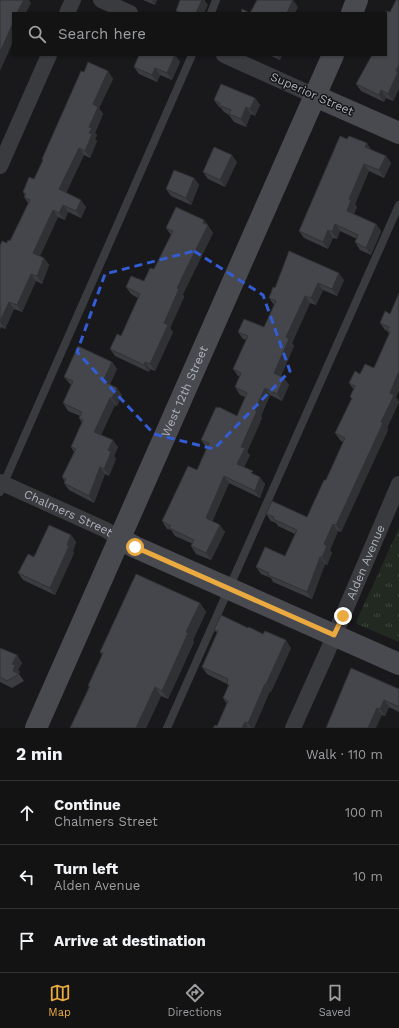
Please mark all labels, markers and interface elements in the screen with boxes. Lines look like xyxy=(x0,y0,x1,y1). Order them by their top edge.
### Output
search box xyxy=(12,12,387,56)
icon: search xyxy=(26,23,48,45)
text: Search here xyxy=(58,25,146,43)
street label: Superior Street xyxy=(268,69,356,119)
street label: West 12th Street xyxy=(158,344,211,439)
street label: Chalmers Street xyxy=(22,487,115,539)
street label: Alden Avenue xyxy=(344,523,388,602)
route start xyxy=(126,538,144,556)
route end xyxy=(334,607,352,625)
text: 2 min xyxy=(16,744,62,764)
text: Walk · 110 m xyxy=(306,747,383,762)
text: Continue xyxy=(54,796,121,814)
icon: ahead xyxy=(16,802,38,824)
text: 100 m xyxy=(345,805,383,820)
text: Chalmers Street xyxy=(54,814,158,829)
text: Turn left xyxy=(54,860,118,878)
icon: left xyxy=(16,866,38,888)
text: 10 m xyxy=(353,869,383,884)
text: Alden Avenue xyxy=(54,878,140,893)
icon: arrive xyxy=(16,930,38,952)
text: Arrive at destination xyxy=(54,932,206,950)
tab: Map xyxy=(48,982,71,1019)
tab: Directions xyxy=(168,982,222,1019)
tab: Saved xyxy=(319,982,351,1019)

